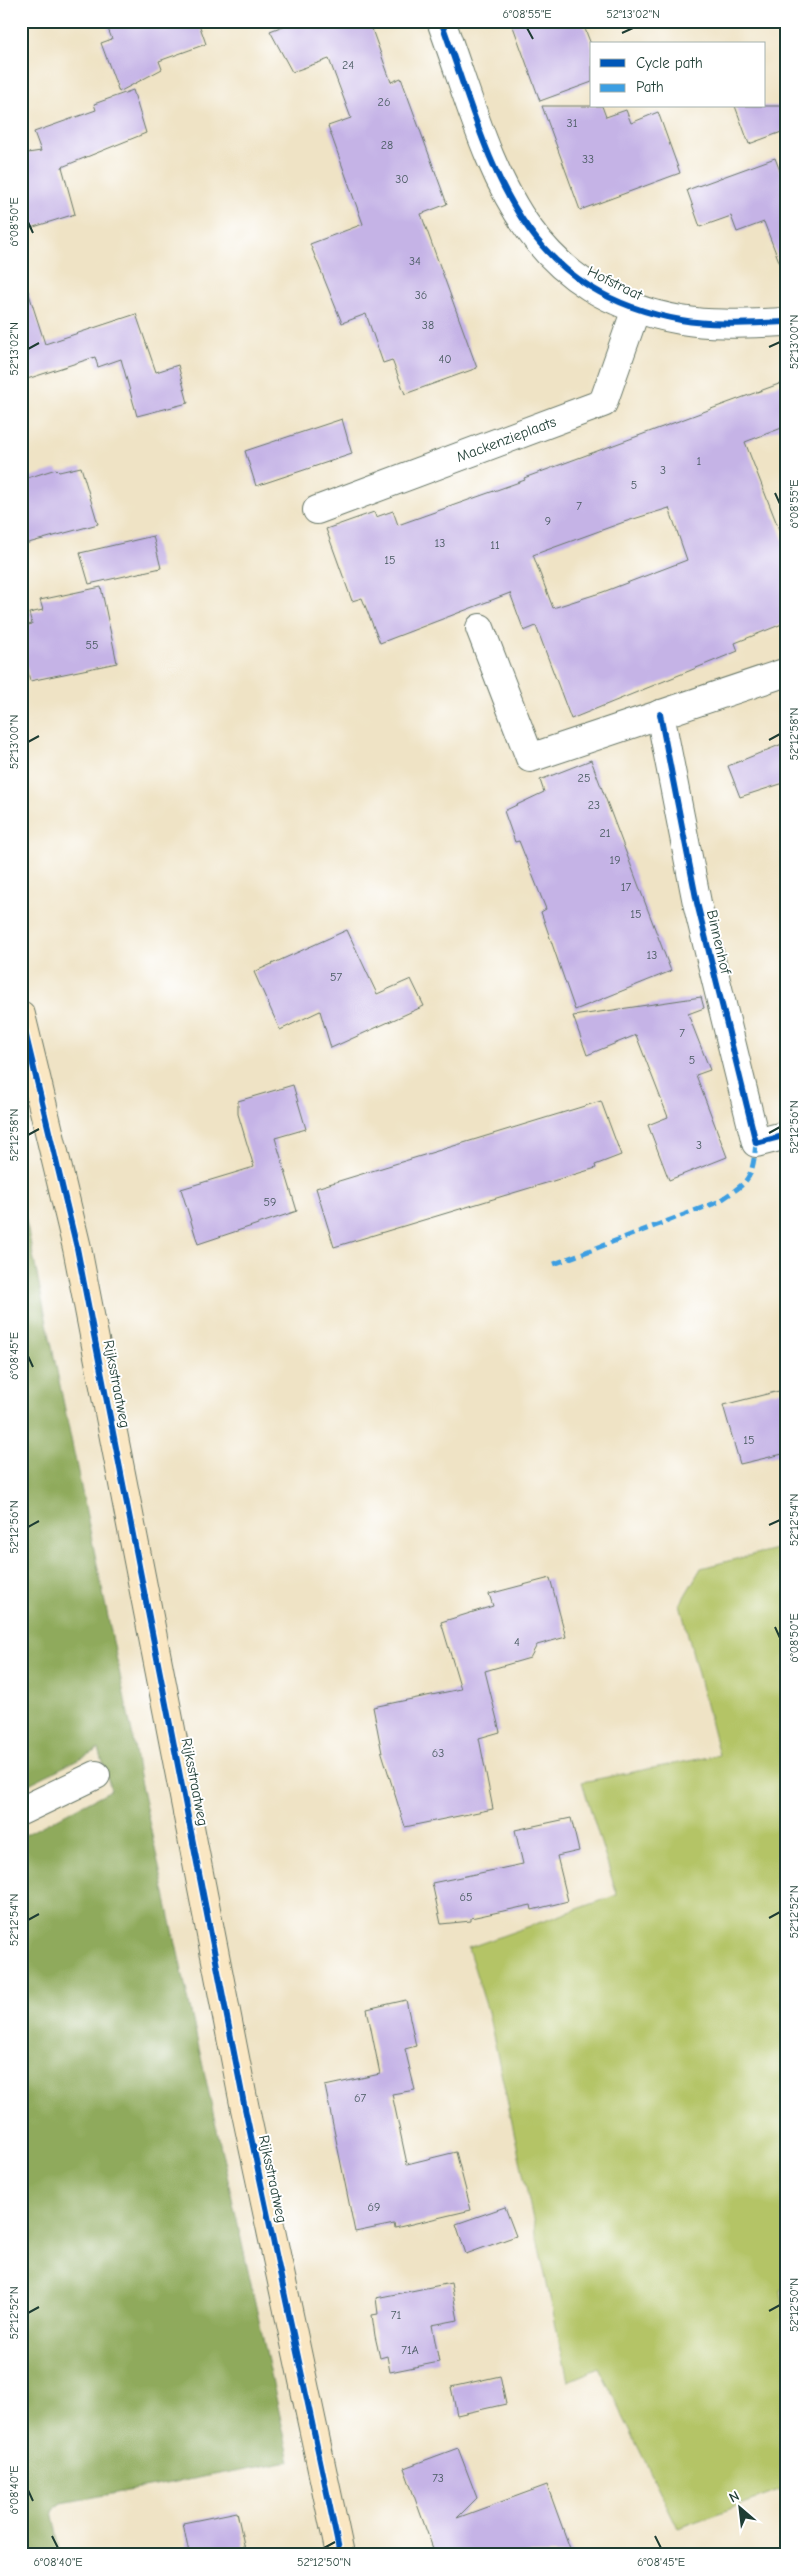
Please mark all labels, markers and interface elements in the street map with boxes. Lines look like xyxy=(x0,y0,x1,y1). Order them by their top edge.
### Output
text: 6°08'55"E xyxy=(503,7,551,21)
text: 52°13'02"N xyxy=(606,7,660,21)
legend xyxy=(590,42,766,108)
text: Cycle path xyxy=(636,54,703,72)
house number: 24 xyxy=(342,58,354,72)
text: Path xyxy=(636,78,664,96)
house number: 26 xyxy=(378,95,390,109)
house number: 31 xyxy=(567,116,578,130)
house number: 28 xyxy=(381,138,393,152)
house number: 33 xyxy=(582,152,594,166)
house number: 30 xyxy=(395,172,409,186)
text: 6°08'50"E xyxy=(7,197,21,247)
house number: 34 xyxy=(409,254,421,268)
street label: Hofstraat xyxy=(585,262,646,304)
house number: 36 xyxy=(415,288,427,302)
text: 52°13'00"N xyxy=(787,315,801,369)
house number: 38 xyxy=(422,318,434,332)
text: 52°13'02"N xyxy=(7,322,21,376)
house number: 40 xyxy=(438,352,452,366)
street label: Mackenzieplaats xyxy=(454,412,559,466)
house number: 1 xyxy=(697,454,702,468)
house number: 3 xyxy=(660,463,666,477)
house number: 5 xyxy=(631,478,637,492)
text: 6°08'55"E xyxy=(787,480,801,528)
house number: 7 xyxy=(576,499,582,513)
house number: 9 xyxy=(545,514,551,528)
house number: 13 xyxy=(435,536,445,550)
house number: 11 xyxy=(490,538,500,552)
house number: 15 xyxy=(384,553,396,567)
house number: 55 xyxy=(85,638,99,652)
text: 52°12'58"N xyxy=(787,707,801,761)
text: 52°13'00"N xyxy=(7,715,21,769)
house number: 25 xyxy=(578,771,590,785)
house number: 23 xyxy=(588,798,600,812)
house number: 21 xyxy=(599,826,611,840)
house number: 19 xyxy=(609,853,621,867)
house number: 17 xyxy=(621,880,632,894)
house number: 15 xyxy=(630,907,642,921)
street label: Binnenhof xyxy=(703,908,735,977)
house number: 13 xyxy=(647,948,657,962)
house number: 57 xyxy=(330,970,342,984)
house number: 7 xyxy=(679,1026,685,1040)
house number: 5 xyxy=(689,1053,695,1067)
text: 52°12'56"N xyxy=(787,1100,801,1154)
text: 52°12'58"N xyxy=(7,1108,21,1162)
house number: 3 xyxy=(696,1138,702,1152)
house number: 59 xyxy=(264,1195,276,1209)
text: 6°08'45"E xyxy=(7,1332,21,1380)
street label: Rijksstraatweg xyxy=(100,1338,134,1430)
house number: 15 xyxy=(743,1433,755,1447)
text: 52°12'54"N xyxy=(787,1494,801,1546)
text: 52°12'56"N xyxy=(7,1500,21,1554)
text: 6°08'50"E xyxy=(787,1613,801,1663)
house number: 4 xyxy=(514,1635,520,1649)
street label: Rijksstraatweg xyxy=(178,1736,212,1828)
house number: 63 xyxy=(432,1746,444,1760)
text: 52°12'52"N xyxy=(787,1885,801,1939)
house number: 65 xyxy=(459,1890,473,1904)
text: 52°12'54"N xyxy=(7,1894,21,1946)
house number: 67 xyxy=(354,2091,366,2105)
street label: Rijksstraatweg xyxy=(255,2133,291,2225)
house number: 69 xyxy=(368,2200,380,2214)
text: 52°12'50"N xyxy=(787,2278,801,2332)
text: 52°12'52"N xyxy=(7,2286,21,2340)
house number: 71 xyxy=(391,2308,401,2322)
house number: 71A xyxy=(401,2343,419,2357)
text: 6°08'40"E xyxy=(7,2466,21,2514)
house number: 73 xyxy=(432,2471,444,2485)
north arrow xyxy=(716,2482,766,2532)
text: N xyxy=(726,2487,742,2507)
text: 6°08'40"E xyxy=(34,2555,82,2569)
text: 52°12'50"N xyxy=(297,2555,351,2569)
text: 6°08'45"E xyxy=(637,2555,685,2569)

